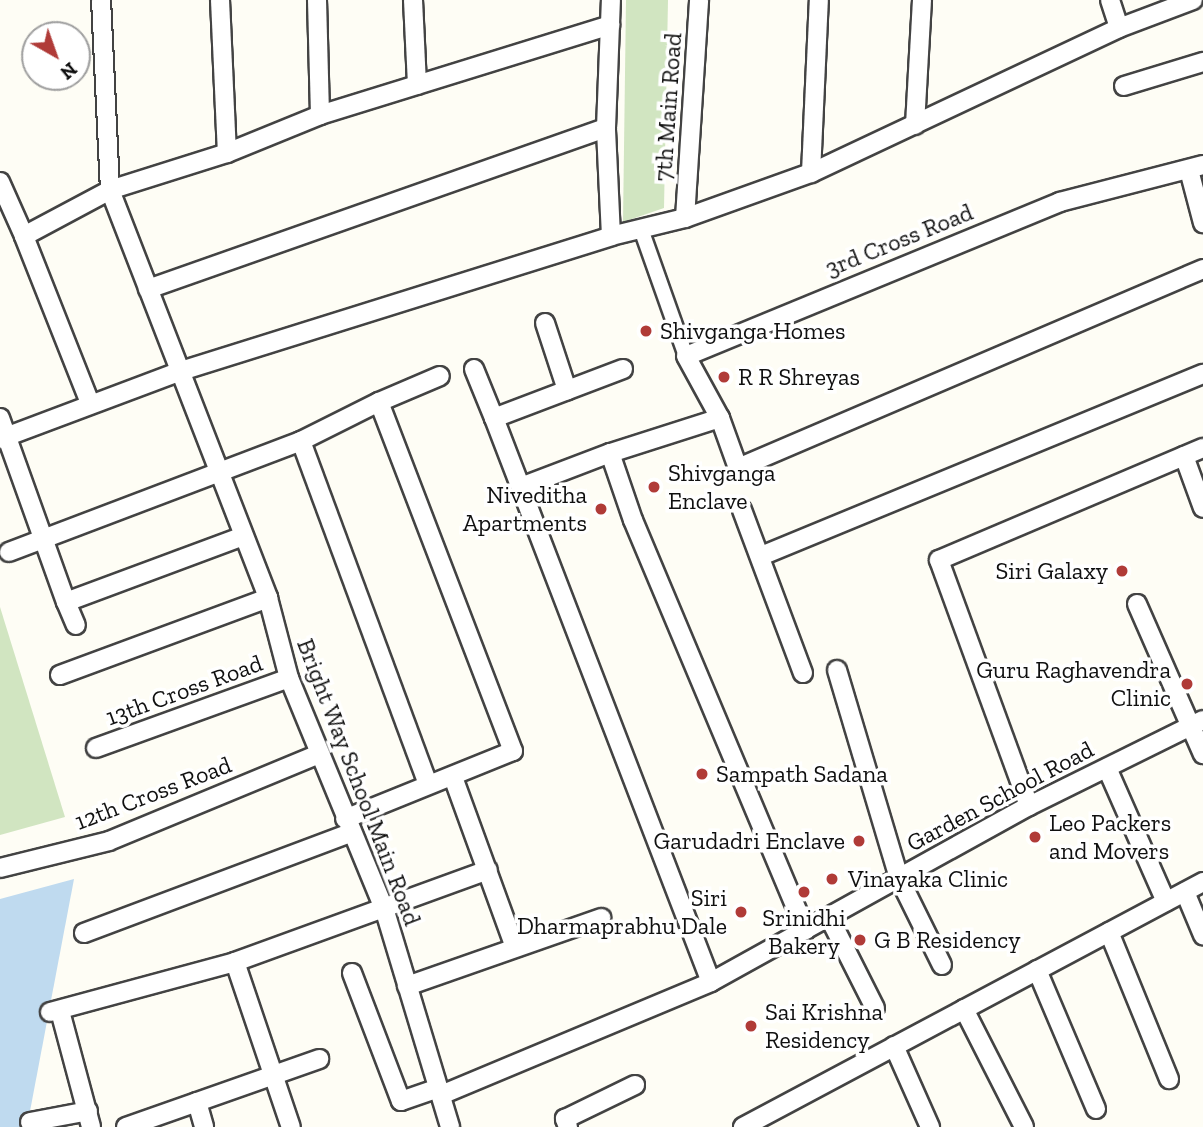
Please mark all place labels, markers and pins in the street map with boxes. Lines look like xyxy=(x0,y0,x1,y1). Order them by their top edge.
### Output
place label: Shivganga Homes xyxy=(660,317,846,345)
marker: Shivganga Homes xyxy=(638,323,654,339)
place label: R R Shreyas xyxy=(738,363,860,391)
marker: R R Shreyas xyxy=(716,369,732,385)
place label: Shivganga Enclave xyxy=(668,459,776,515)
marker: Shivganga Enclave xyxy=(646,479,662,495)
place label: Niveditha Apartments xyxy=(463,481,587,537)
marker: Niveditha Apartments xyxy=(593,501,609,517)
place label: Siri Galaxy xyxy=(995,557,1108,585)
marker: Siri Galaxy xyxy=(1114,563,1130,579)
place label: Guru Raghavendra Clinic xyxy=(976,656,1171,712)
marker: Guru Raghavendra Clinic xyxy=(1177,674,1197,694)
place label: Sampath Sadana xyxy=(716,760,888,788)
marker: Sampath Sadana xyxy=(694,766,710,782)
place label: Leo Packers and Movers xyxy=(1049,809,1171,865)
place label: Garudadri Enclave xyxy=(654,827,845,855)
marker: Leo Packers and Movers xyxy=(1027,829,1043,845)
marker: Garudadri Enclave xyxy=(851,833,867,849)
place label: Vinayaka Clinic xyxy=(848,865,1008,893)
marker: Vinayaka Clinic xyxy=(822,869,842,889)
place label: Siri Dharmaprabhu Dale xyxy=(517,884,727,940)
marker: Srinidhi Bakery xyxy=(796,884,812,900)
marker: Siri Dharmaprabhu Dale xyxy=(733,904,749,920)
place label: Srinidhi Bakery xyxy=(762,904,846,960)
place label: G B Residency xyxy=(874,926,1021,954)
marker: G B Residency xyxy=(852,932,868,948)
place label: Sai Krishna Residency xyxy=(765,998,883,1054)
marker: Sai Krishna Residency xyxy=(743,1018,759,1034)

